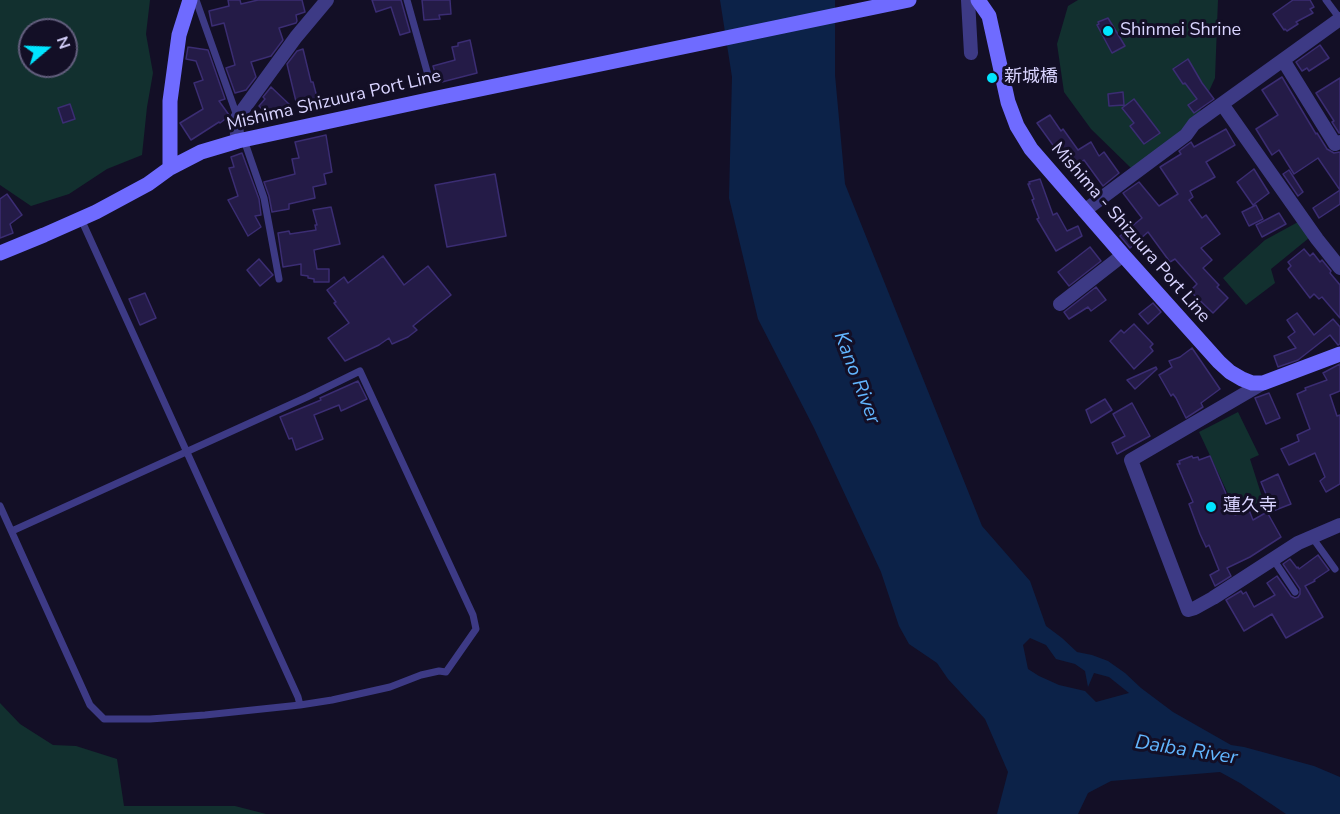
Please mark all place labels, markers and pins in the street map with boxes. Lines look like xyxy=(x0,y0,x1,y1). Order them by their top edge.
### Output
place label: Shinmei Shrine xyxy=(1120,20,1241,42)
marker: Shinmei Shrine xyxy=(1101,24,1115,38)
place label: 新城橋 xyxy=(1004,67,1058,89)
marker: 新城橋 xyxy=(985,71,999,85)
place label: 蓮久寺 xyxy=(1223,496,1277,518)
marker: 蓮久寺 xyxy=(1204,500,1218,514)

